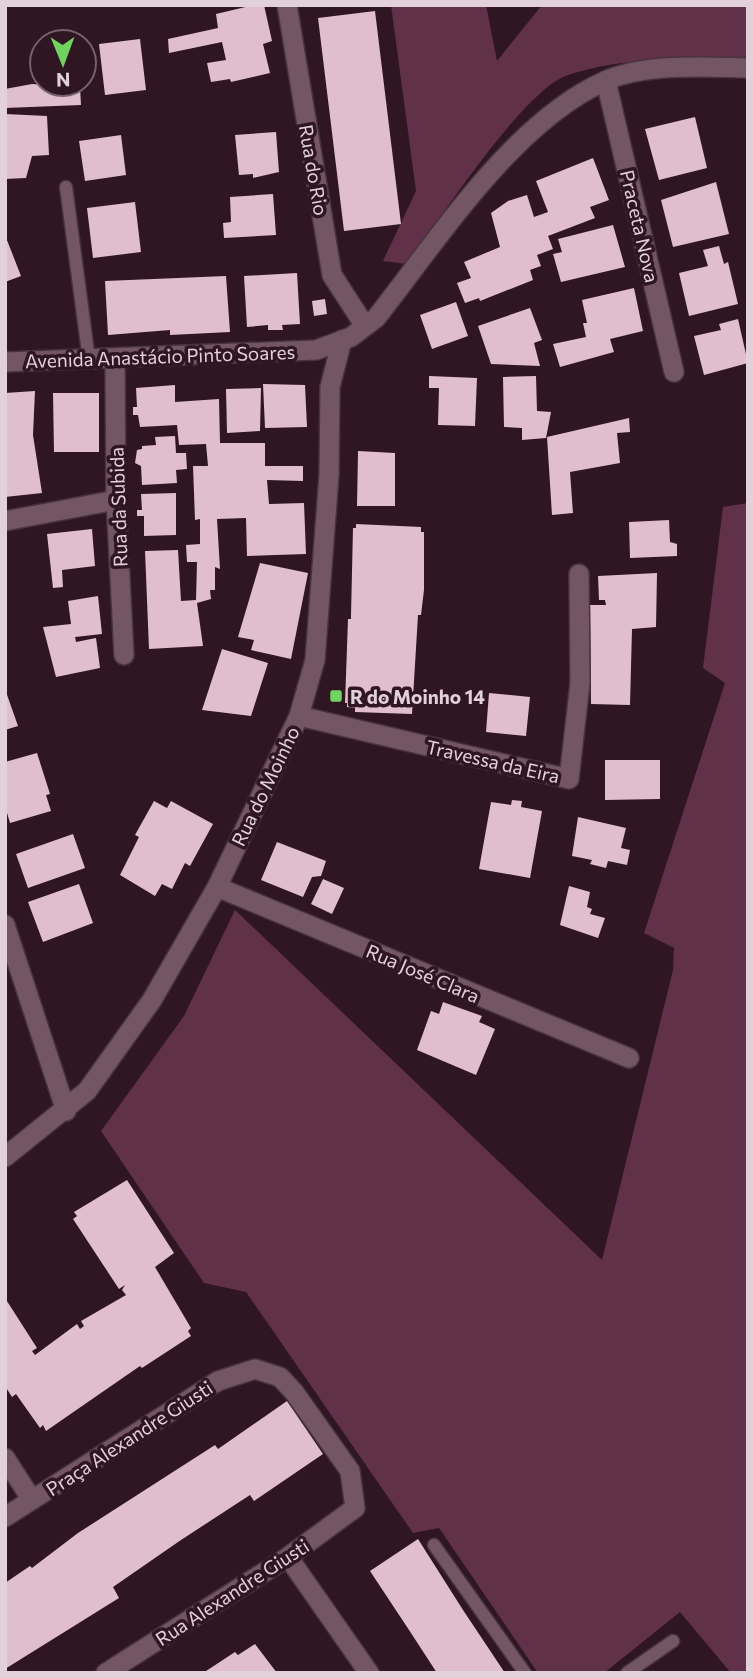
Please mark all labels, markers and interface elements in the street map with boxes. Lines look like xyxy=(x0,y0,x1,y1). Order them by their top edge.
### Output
north arrow xyxy=(28,28,98,98)
text: N xyxy=(56,69,71,92)
street label: Rua do Rio xyxy=(295,123,333,217)
street label: Praceta Nova xyxy=(616,168,664,284)
street label: Avenida Anastácio Pinto Soares xyxy=(25,340,295,372)
street label: Rua da Subida xyxy=(104,447,132,567)
place label: R do Moinho 14 xyxy=(350,685,485,708)
marker: R do Moinho 14 xyxy=(328,688,344,704)
street label: Rua do Moinho xyxy=(226,722,304,850)
street label: Travessa da Eira xyxy=(424,734,562,788)
street label: Rua José Clara xyxy=(363,939,483,1007)
street label: Praça Alexandre Giusti xyxy=(42,1376,216,1500)
street label: Rua Alexandre Giusti xyxy=(151,1534,313,1650)

